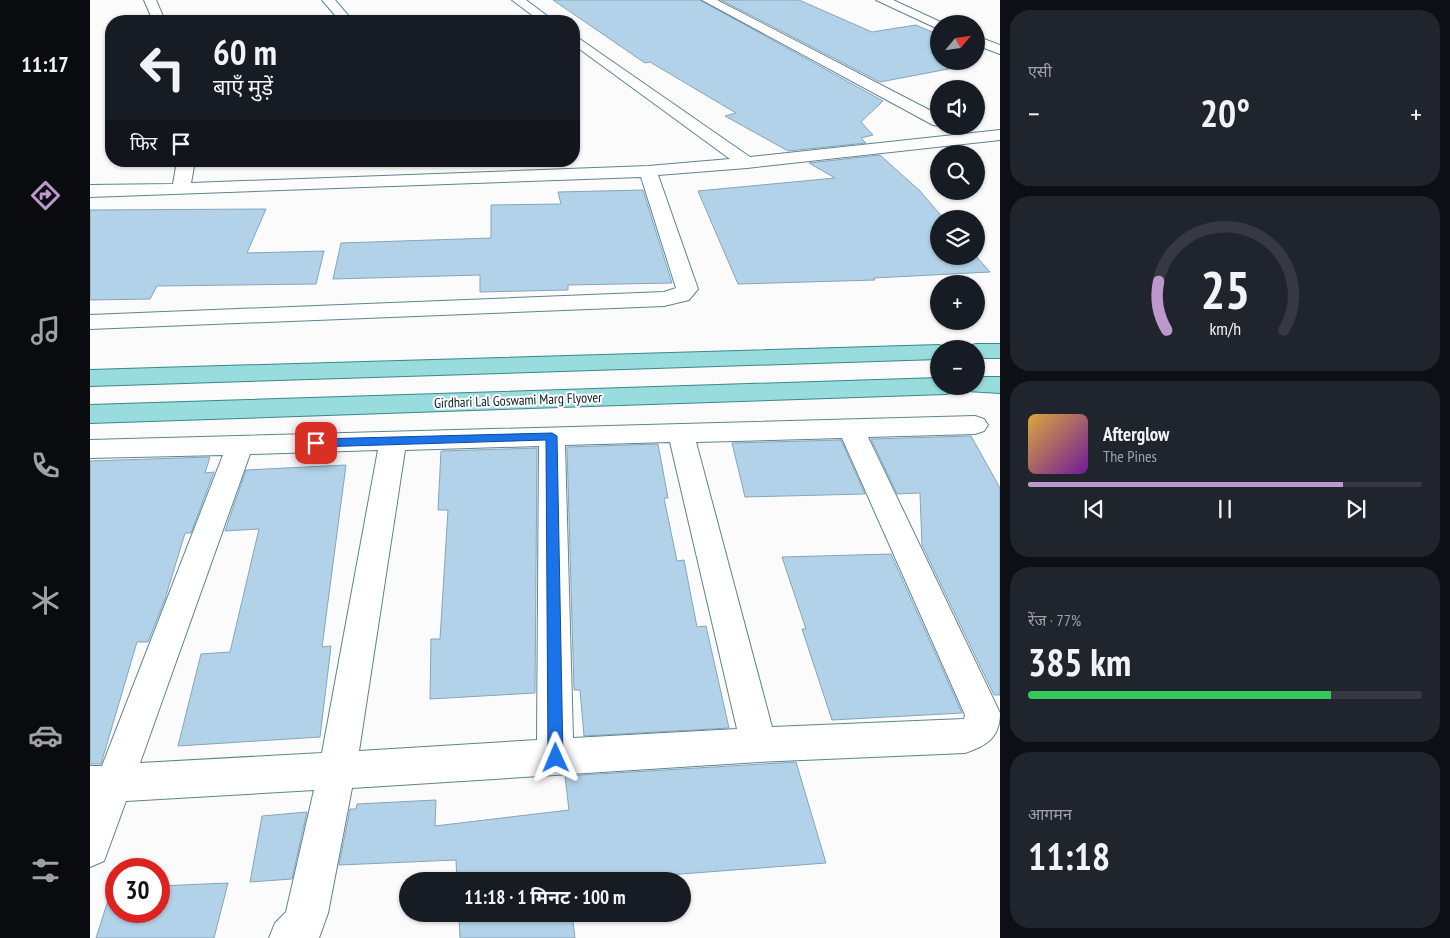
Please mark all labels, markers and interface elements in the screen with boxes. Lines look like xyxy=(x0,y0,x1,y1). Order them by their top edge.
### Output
north arrow xyxy=(930,15,985,70)
map controls xyxy=(930,15,985,395)
text: 60 m xyxy=(213,29,277,75)
icon: left xyxy=(130,35,195,100)
text: 11:17 xyxy=(21,50,69,78)
text: एसी xyxy=(1028,61,1052,81)
text: बाएँ मुड़ें xyxy=(213,73,273,101)
button: sound xyxy=(930,80,985,135)
text: 20° xyxy=(1200,88,1250,137)
text: − xyxy=(1028,95,1040,132)
text: + xyxy=(1410,95,1422,132)
icon: arrive xyxy=(167,130,195,158)
text: फिर xyxy=(130,131,157,155)
button: search xyxy=(930,145,985,200)
icon: directions xyxy=(28,178,63,213)
button: layers xyxy=(930,210,985,265)
text: 25 xyxy=(1200,256,1250,323)
button: + xyxy=(930,275,985,330)
icon: music xyxy=(28,313,63,348)
text: km/h xyxy=(1209,317,1241,340)
button: − xyxy=(930,340,985,395)
street label: Girdhari Lal Goswami Marg Flyover xyxy=(434,388,603,412)
pin xyxy=(295,422,337,464)
text: Afterglow xyxy=(1103,422,1169,446)
icon: arrive xyxy=(302,429,330,457)
text: The Pines xyxy=(1103,446,1157,466)
icon: phone xyxy=(28,448,63,483)
icon: previous xyxy=(1080,495,1108,523)
icon: pause xyxy=(1211,495,1239,523)
icon: next xyxy=(1342,495,1370,523)
icon: climate xyxy=(28,583,63,618)
text: रेंज · 77% xyxy=(1028,610,1081,630)
text: 385 km xyxy=(1028,637,1131,686)
icon: car xyxy=(28,718,63,753)
position arrow xyxy=(529,731,581,783)
text: आगमन xyxy=(1028,804,1072,824)
text: 11:18 xyxy=(1028,831,1110,880)
icon: filters xyxy=(28,853,63,888)
speed limit sign: 30 xyxy=(105,858,170,923)
text: 11:18 · 1 मिनट · 100 m xyxy=(464,885,626,909)

